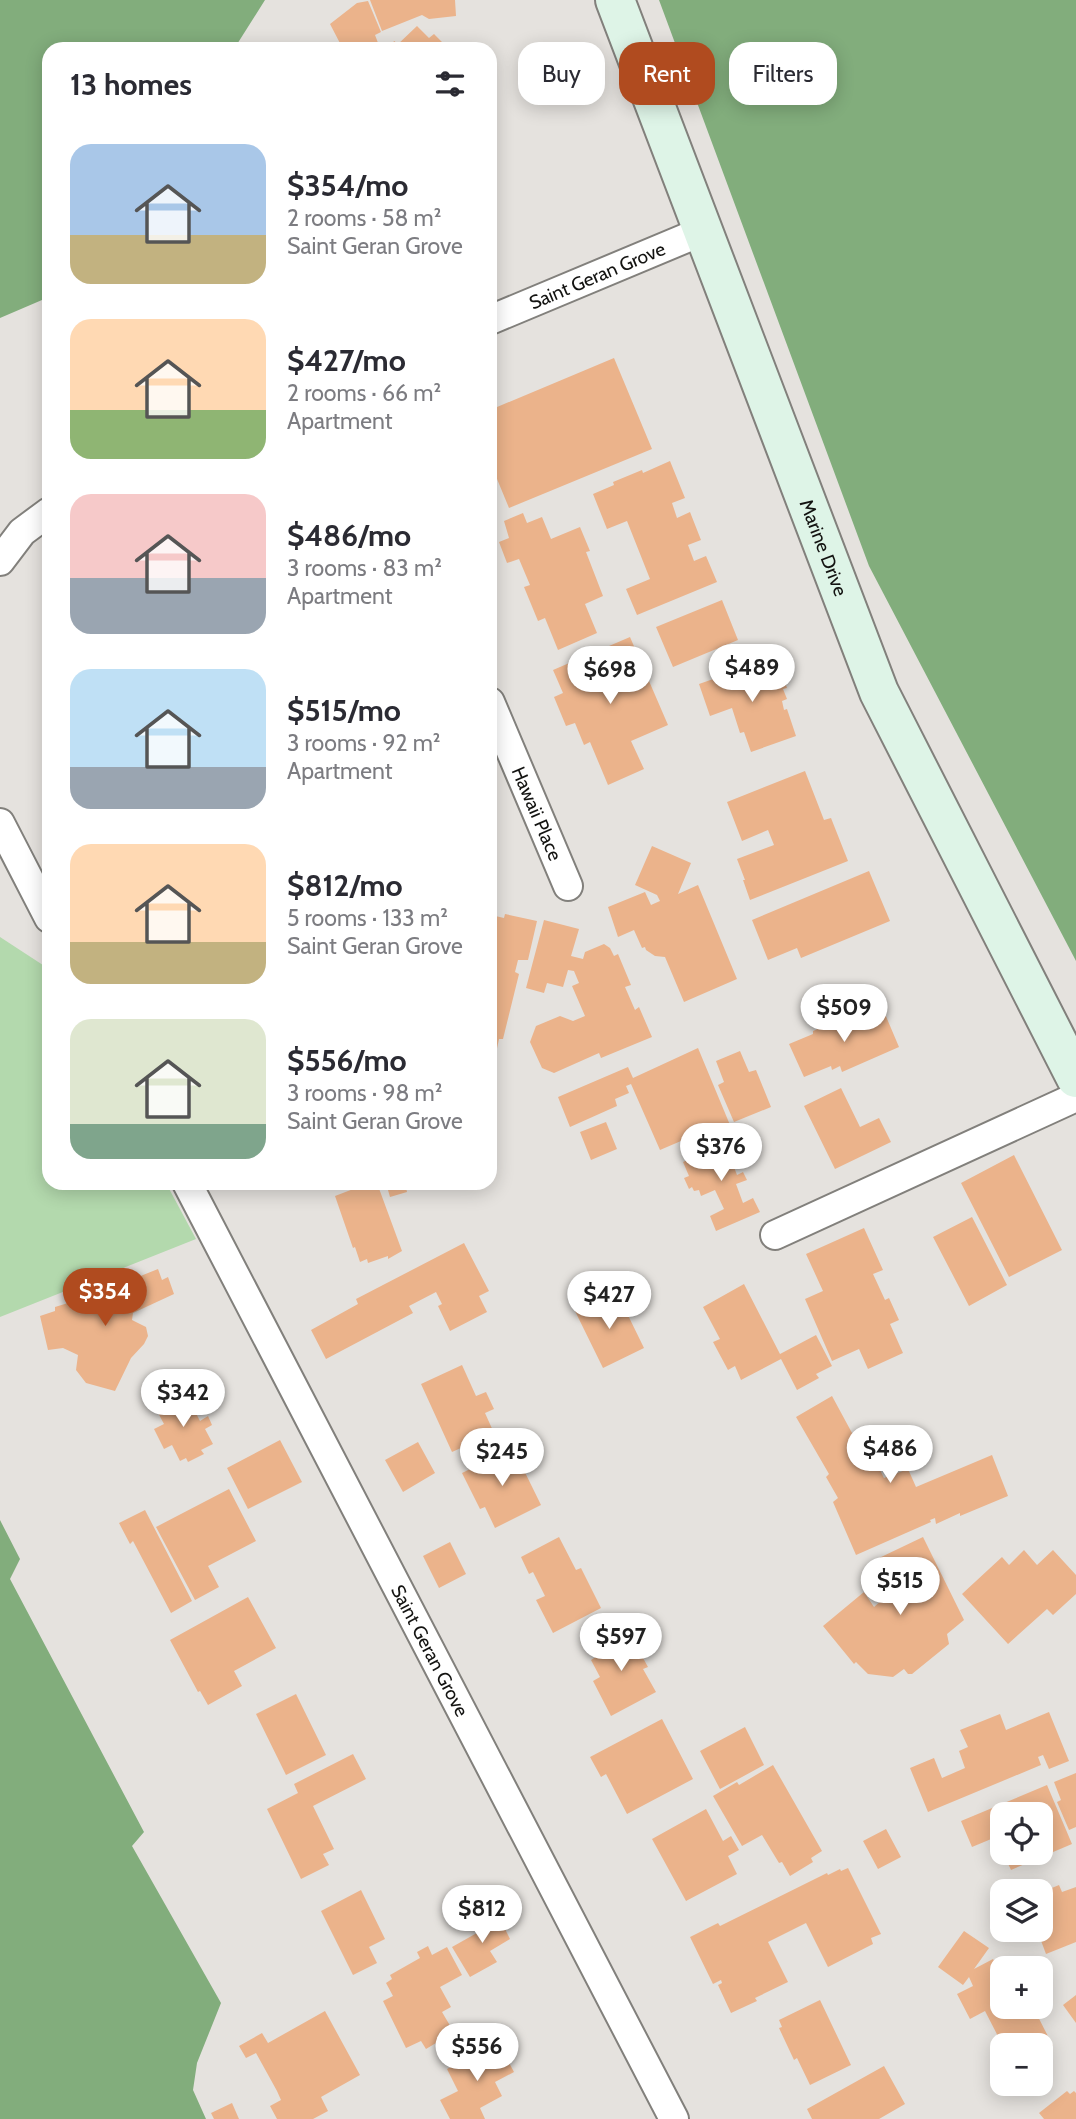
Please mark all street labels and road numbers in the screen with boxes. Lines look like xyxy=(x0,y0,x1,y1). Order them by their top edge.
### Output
street label: Saint Geran Grove xyxy=(526,237,669,314)
street label: Marine Drive xyxy=(795,496,853,599)
street label: Hawaii Place xyxy=(507,763,567,864)
street label: Saint Geran Grove xyxy=(386,1581,474,1721)

